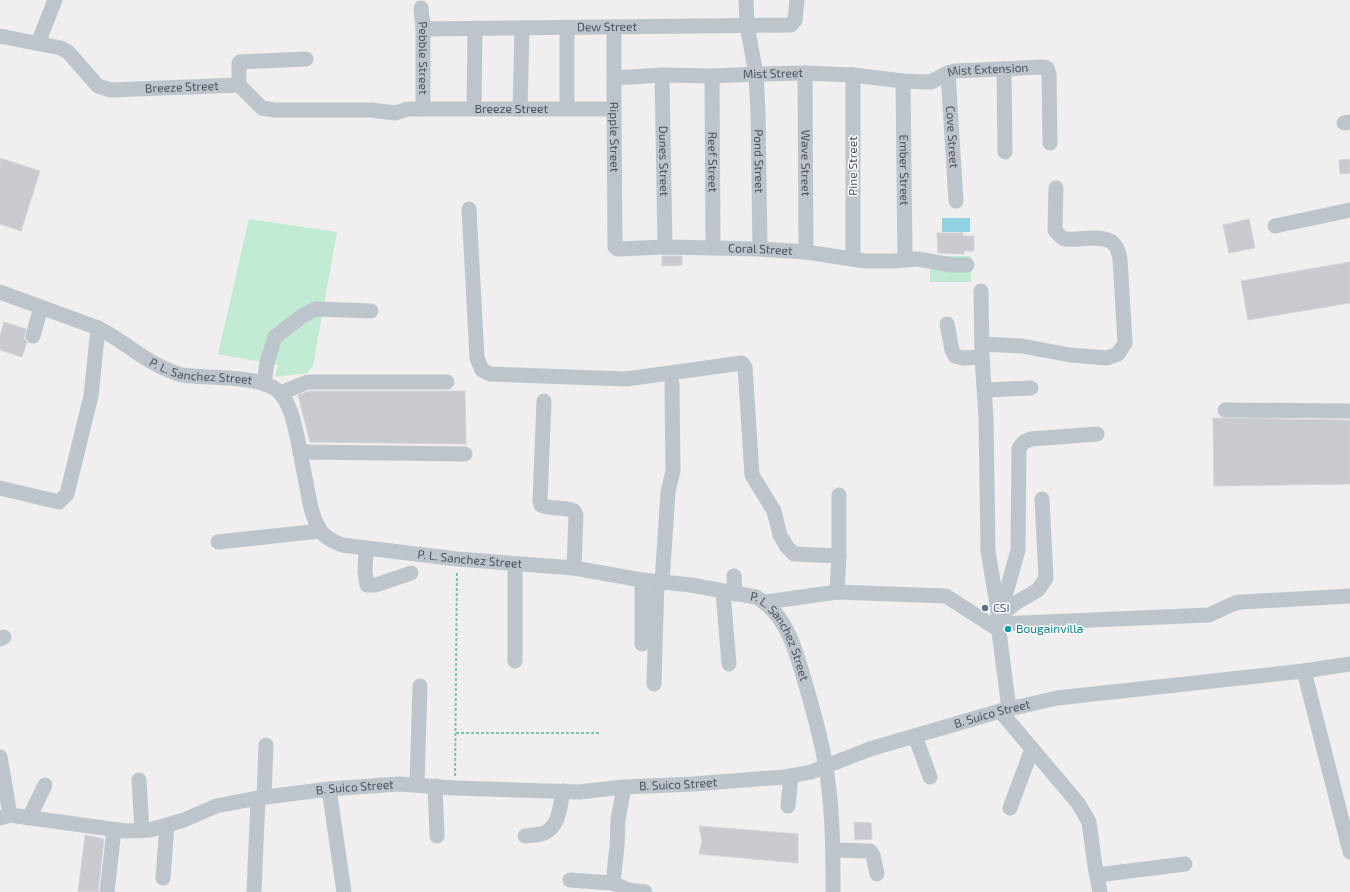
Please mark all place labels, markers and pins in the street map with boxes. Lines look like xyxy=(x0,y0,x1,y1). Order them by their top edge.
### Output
place label: CSI xyxy=(993,600,1010,614)
marker: CSI xyxy=(980,603,990,613)
place label: Bougainvilla xyxy=(1016,621,1083,635)
marker: Bougainvilla xyxy=(1003,624,1013,634)

